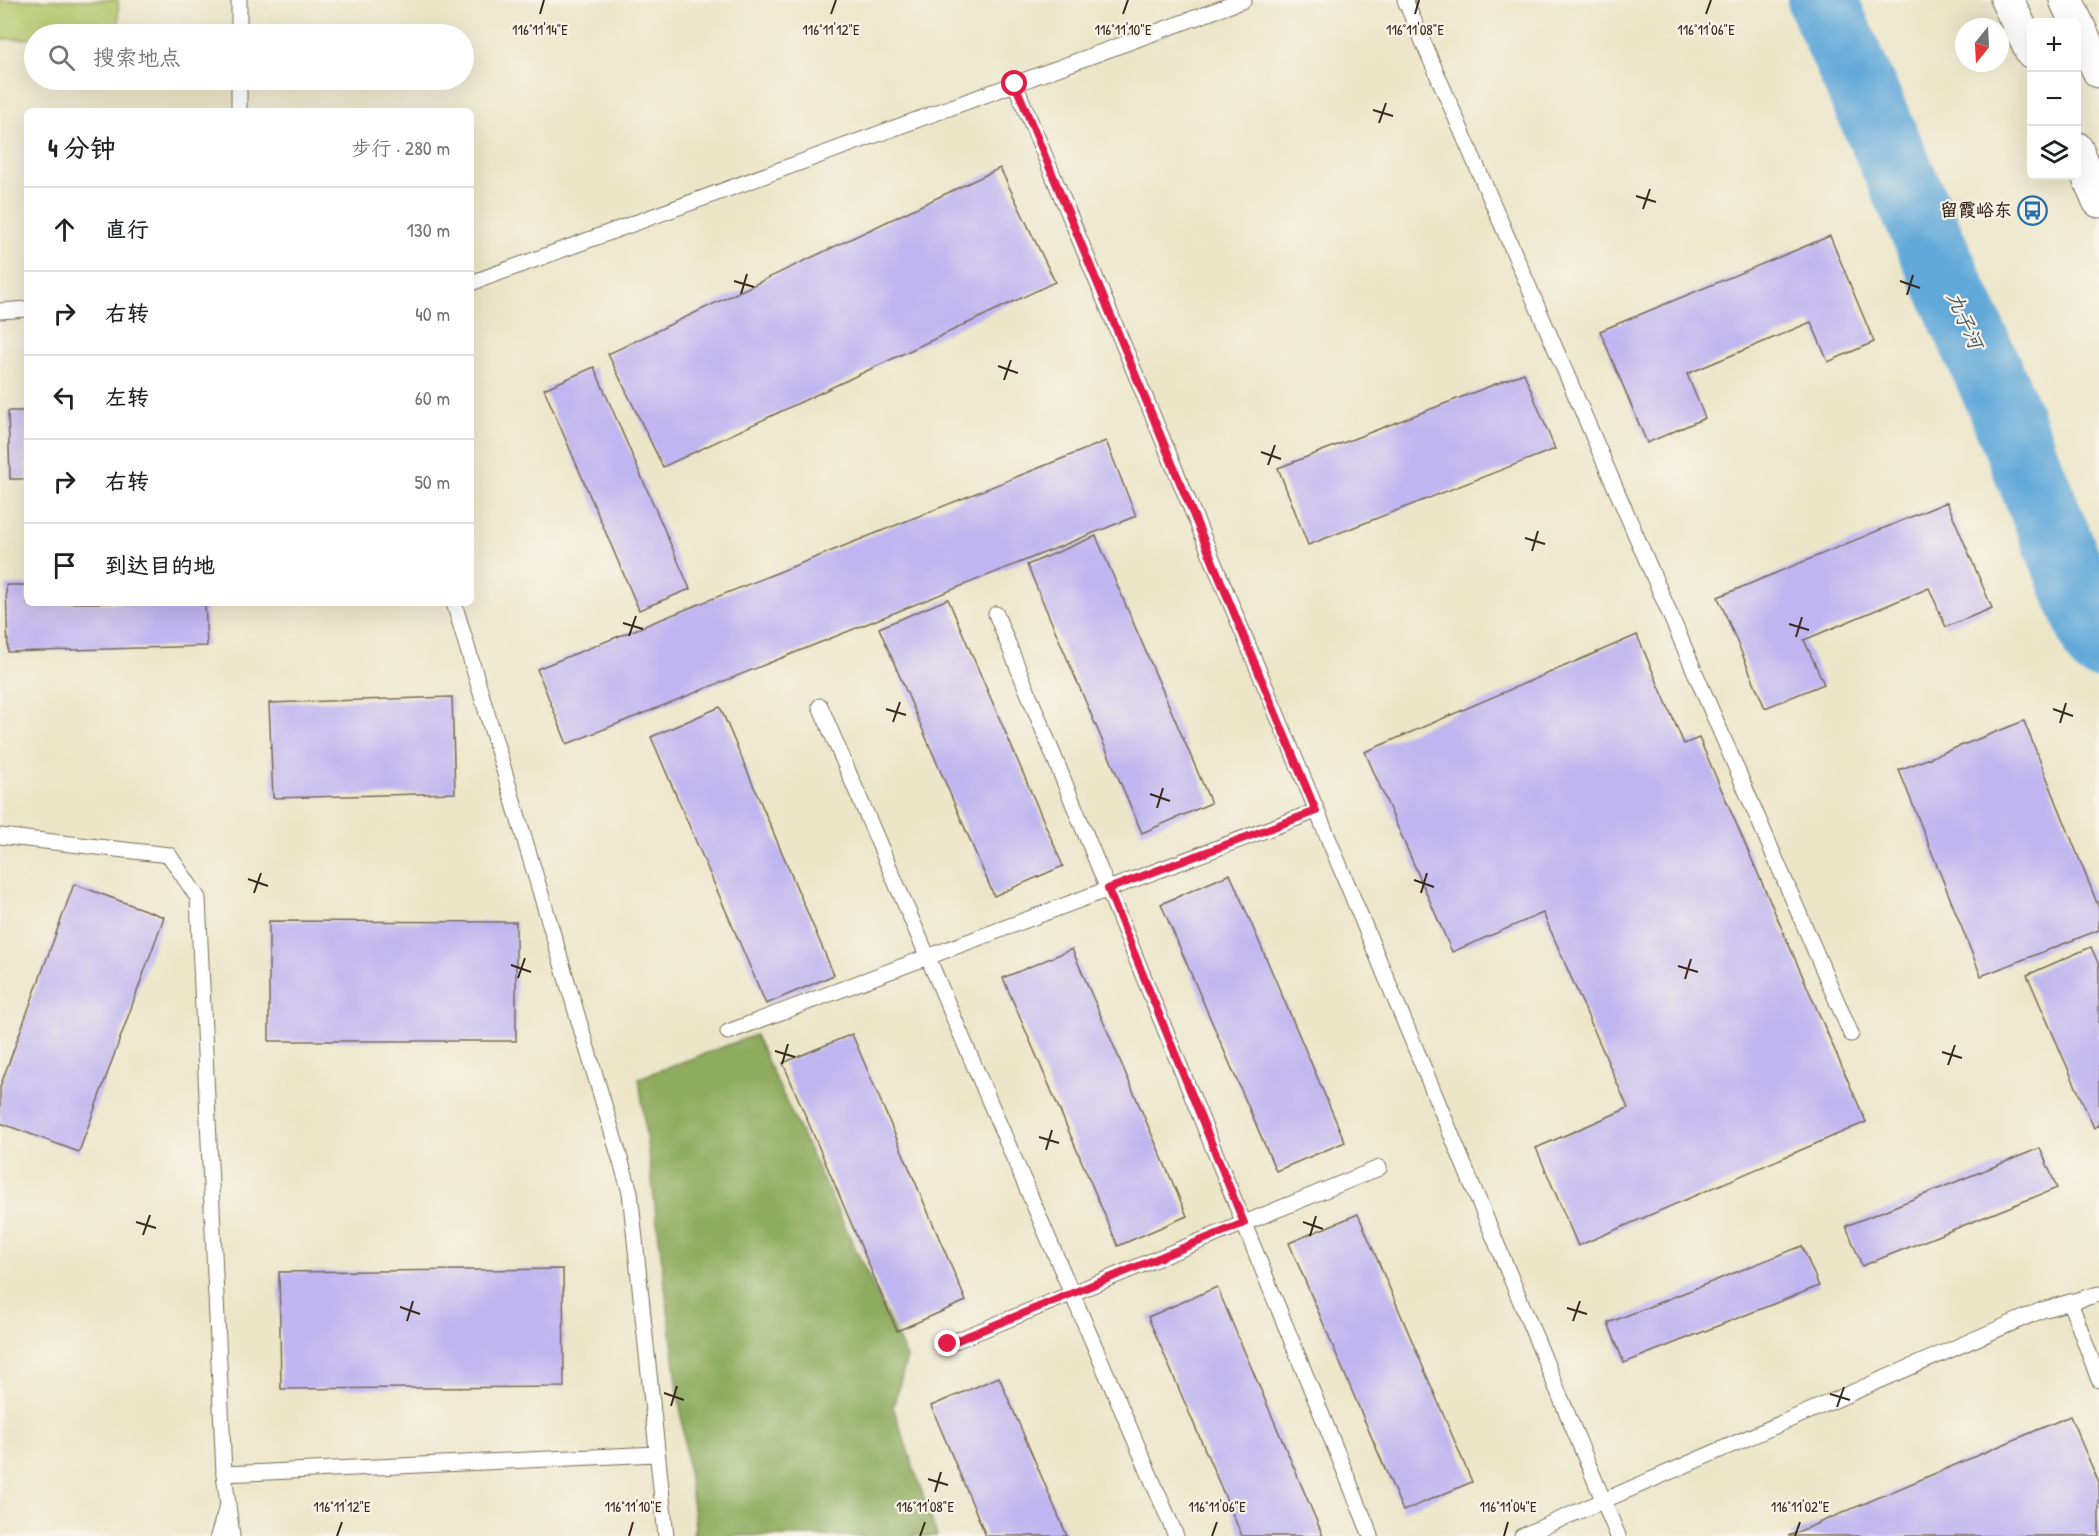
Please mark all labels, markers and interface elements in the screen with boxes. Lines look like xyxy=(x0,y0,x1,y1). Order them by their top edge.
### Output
north arrow xyxy=(1955,18,2009,72)
map controls xyxy=(2027,18,2081,180)
button: + xyxy=(2027,18,2081,72)
text: 116°11'14"E xyxy=(512,19,568,40)
text: 116°11'12"E xyxy=(802,19,860,40)
text: 116°11'10"E xyxy=(1094,19,1152,40)
text: 116°11'08"E xyxy=(1386,19,1444,40)
text: 116°11'06"E xyxy=(1677,19,1735,40)
search box xyxy=(24,24,474,90)
icon: search xyxy=(45,41,78,74)
text: 搜索地点 xyxy=(93,42,181,72)
route start xyxy=(1001,70,1027,96)
button: − xyxy=(2027,72,2081,126)
button: layers xyxy=(2027,126,2081,180)
text: 4 分钟 xyxy=(48,130,116,165)
text: 步行 · 280 m xyxy=(352,134,450,161)
bus stop icon: 留霞峪东 xyxy=(2017,194,2049,226)
place label: 留霞峪东 xyxy=(1940,197,2012,222)
icon: ahead xyxy=(48,213,81,246)
text: 直行 xyxy=(105,214,149,244)
text: 130 m xyxy=(407,216,450,243)
water label: 九子河 xyxy=(1941,287,1991,355)
icon: right xyxy=(48,297,81,330)
text: 右转 xyxy=(105,298,149,328)
text: 40 m xyxy=(415,300,450,327)
icon: left xyxy=(48,381,81,414)
text: 左转 xyxy=(105,382,149,412)
text: 60 m xyxy=(415,384,450,411)
icon: right xyxy=(48,465,81,498)
text: 右转 xyxy=(105,466,149,496)
text: 50 m xyxy=(414,468,450,495)
icon: arrive xyxy=(48,549,81,582)
text: 到达目的地 xyxy=(105,550,215,580)
route end xyxy=(934,1330,960,1356)
text: 116°11'12"E xyxy=(313,1496,371,1517)
text: 116°11'10"E xyxy=(604,1496,662,1517)
text: 116°11'08"E xyxy=(896,1496,954,1517)
text: 116°11'06"E xyxy=(1188,1496,1246,1517)
text: 116°11'04"E xyxy=(1479,1496,1537,1517)
text: 116°11'02"E xyxy=(1771,1496,1830,1517)

